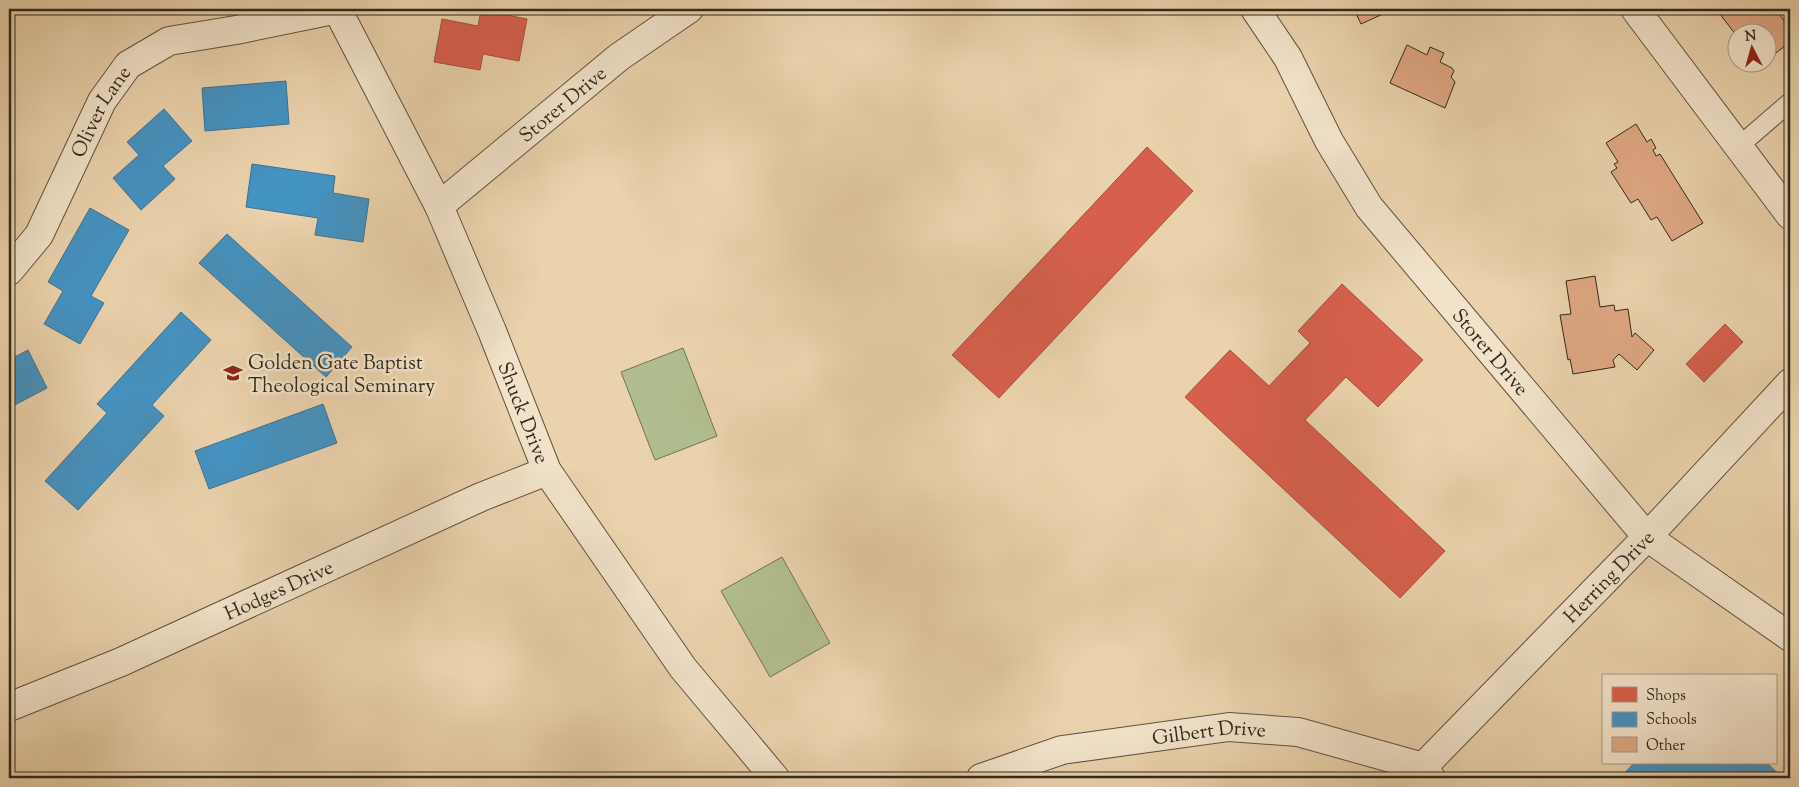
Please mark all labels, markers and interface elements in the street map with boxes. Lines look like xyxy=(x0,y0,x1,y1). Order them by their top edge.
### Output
north arrow xyxy=(1726,22,1776,72)
text: N xyxy=(1744,27,1757,48)
street label: Oliver Lane xyxy=(65,61,140,163)
street label: Storer Drive xyxy=(514,61,614,151)
street label: Storer Drive xyxy=(1444,303,1534,403)
place label: Golden Gate Baptist Theological Seminary xyxy=(248,350,435,402)
street label: Shuck Drive xyxy=(489,358,555,468)
school or university icon: Golden Gate Baptist Theological Seminary xyxy=(222,362,244,384)
street label: Herring Drive xyxy=(1558,525,1663,631)
street label: Hodges Drive xyxy=(220,554,339,630)
legend xyxy=(1602,674,1776,764)
text: Shops xyxy=(1646,686,1686,707)
text: Schools xyxy=(1646,710,1697,731)
street label: Gilbert Drive xyxy=(1150,714,1267,754)
text: Other xyxy=(1646,736,1686,757)

